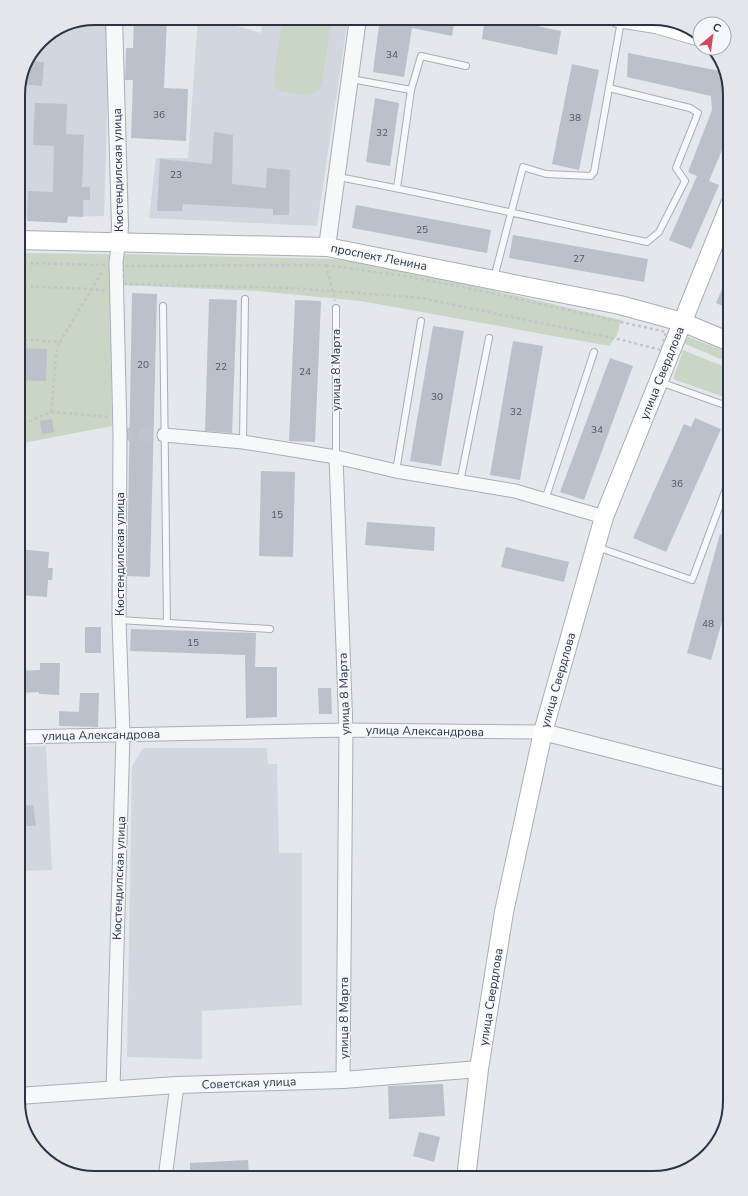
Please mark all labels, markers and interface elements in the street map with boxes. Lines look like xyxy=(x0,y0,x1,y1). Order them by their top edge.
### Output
north arrow xyxy=(692,16,732,56)
text: С xyxy=(710,19,724,36)
house number: 34 xyxy=(386,48,398,62)
street label: Кюстендилская улица xyxy=(109,108,127,232)
house number: 36 xyxy=(153,108,165,122)
house number: 38 xyxy=(569,111,581,125)
house number: 32 xyxy=(376,126,388,140)
house number: 23 xyxy=(170,168,182,182)
house number: 25 xyxy=(416,223,428,237)
street label: проспект Ленина xyxy=(329,240,429,274)
house number: 27 xyxy=(573,252,585,266)
street label: улица Свердлова xyxy=(636,324,688,422)
street label: улица 8 Марта xyxy=(328,329,344,411)
house number: 20 xyxy=(137,358,149,372)
house number: 22 xyxy=(215,360,227,374)
house number: 24 xyxy=(299,365,311,379)
house number: 30 xyxy=(431,390,443,404)
house number: 32 xyxy=(510,405,522,419)
house number: 34 xyxy=(591,423,603,437)
house number: 36 xyxy=(671,477,683,491)
street label: Кюстендилская улица xyxy=(112,492,128,616)
house number: 15 xyxy=(271,508,283,522)
house number: 48 xyxy=(702,617,714,631)
street label: улица Свердлова xyxy=(537,630,579,730)
house number: 15 xyxy=(187,636,199,650)
street label: улица 8 Марта xyxy=(335,653,353,735)
street label: улица Александрова xyxy=(366,722,484,740)
street label: улица Александрова xyxy=(42,726,160,744)
street label: Кюстендилская улица xyxy=(109,816,129,940)
street label: улица Свердлова xyxy=(475,947,507,1047)
street label: улица 8 Марта xyxy=(336,977,352,1059)
street label: Советская улица xyxy=(201,1073,297,1093)

